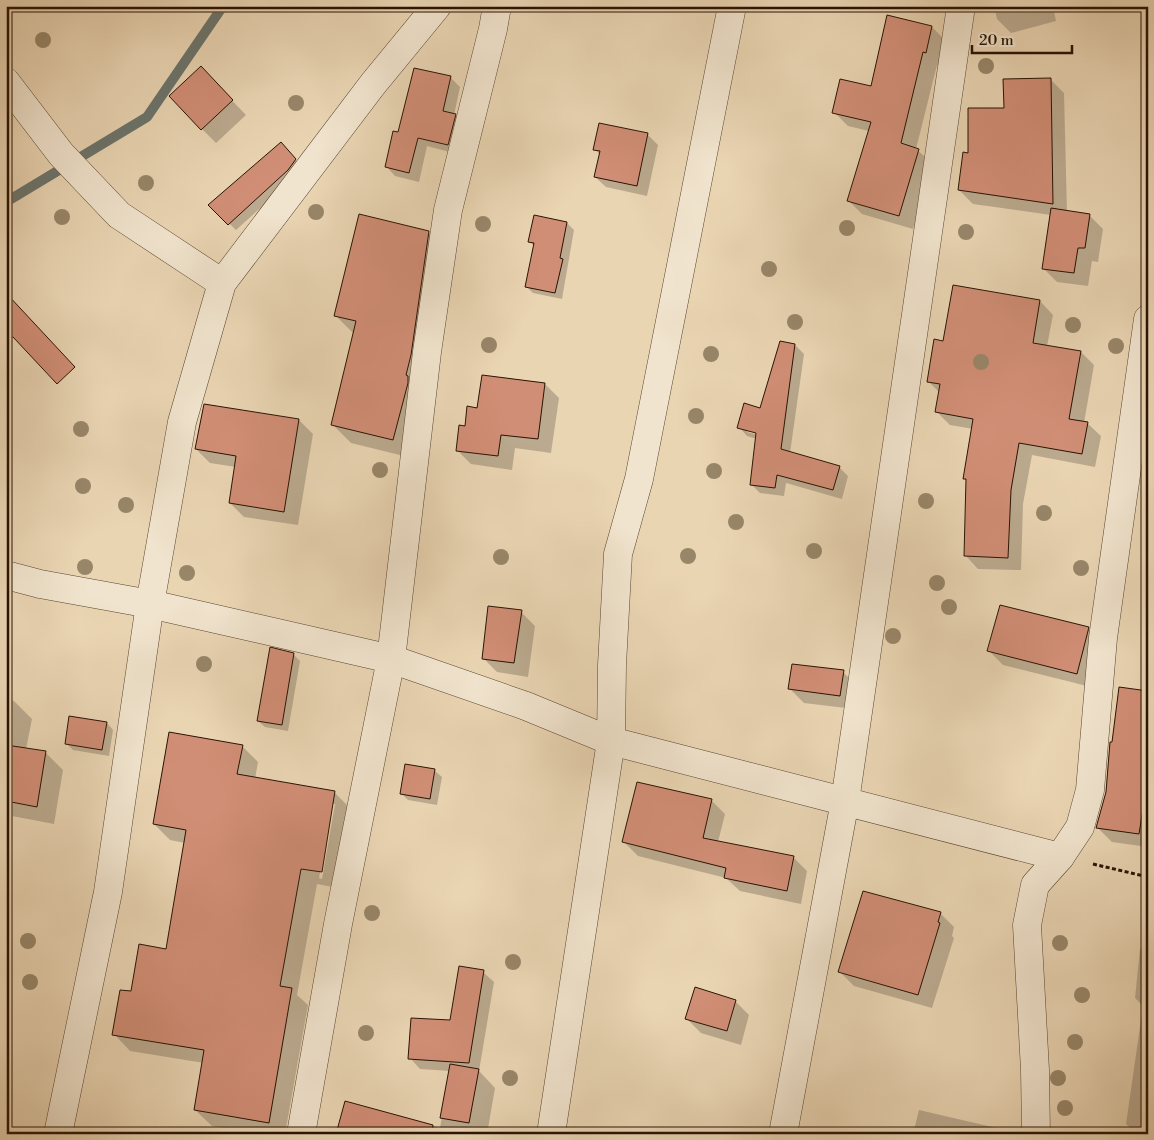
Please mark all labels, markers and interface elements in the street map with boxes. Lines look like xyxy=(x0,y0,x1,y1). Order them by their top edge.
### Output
scale bar xyxy=(972,22,1072,54)
text: 20 m xyxy=(979,31,1014,50)

